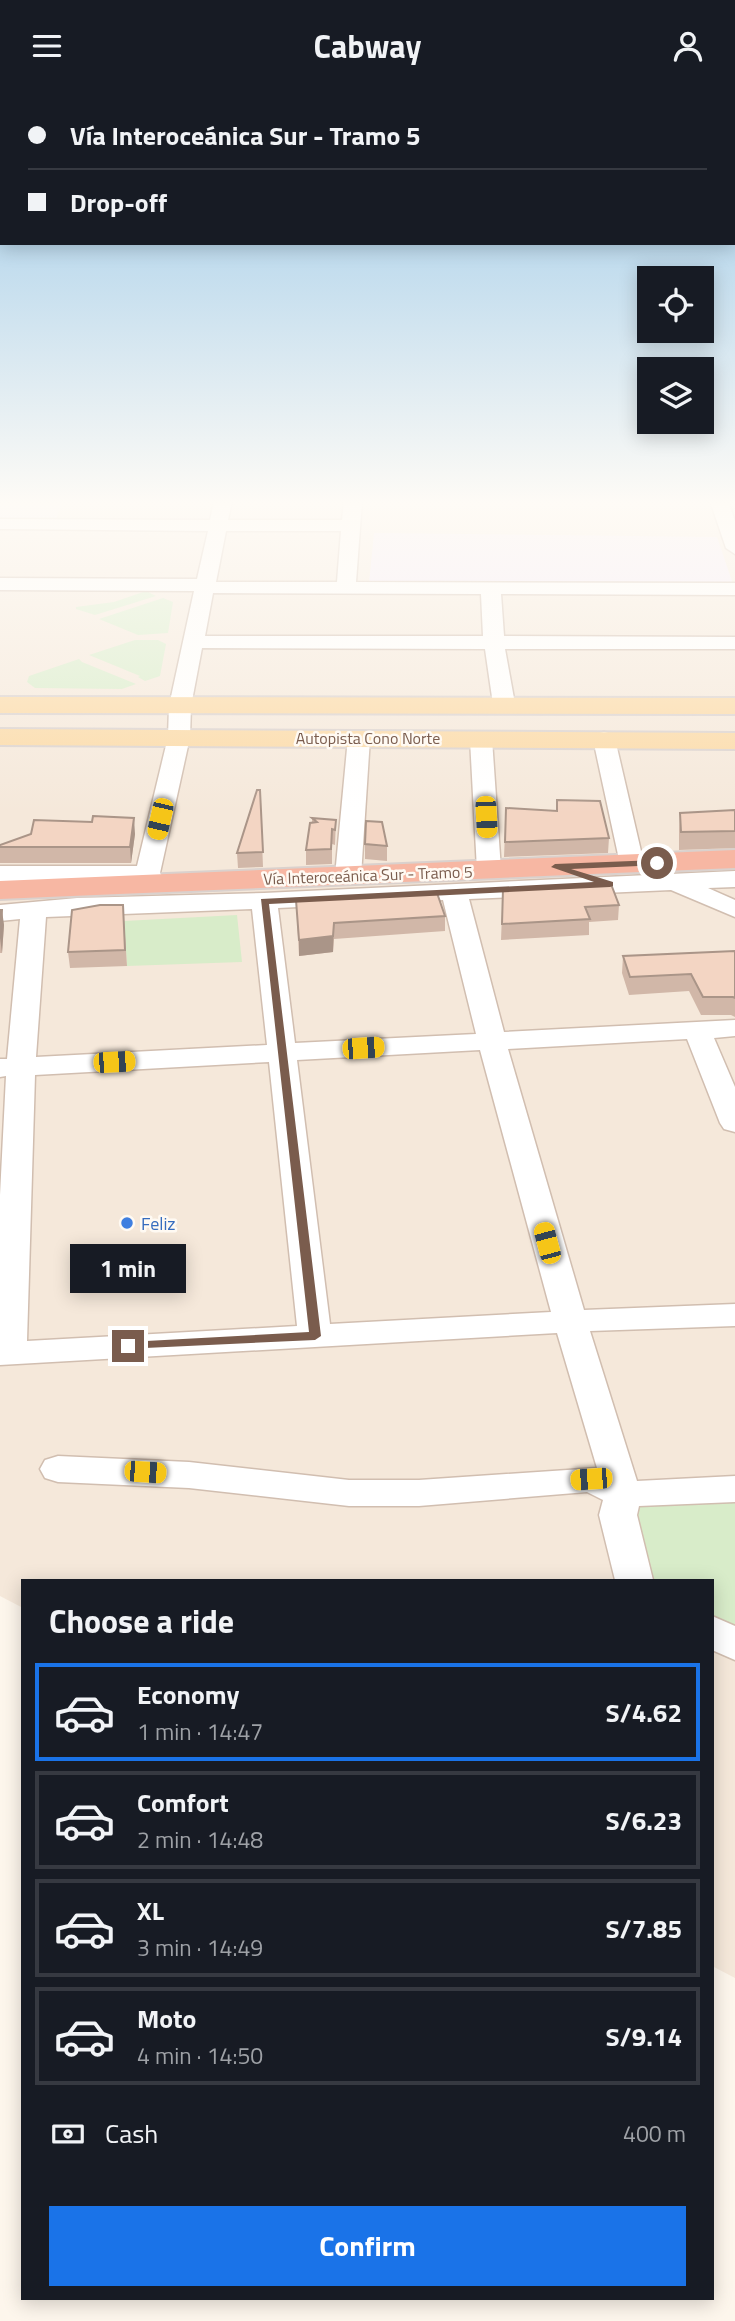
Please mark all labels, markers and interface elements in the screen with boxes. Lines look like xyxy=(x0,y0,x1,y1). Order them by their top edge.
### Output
text: Cabway xyxy=(314,22,421,70)
icon: menu xyxy=(28,27,66,65)
icon: person xyxy=(669,27,707,65)
text: Vía Interoceánica Sur - Tramo 5 xyxy=(70,116,421,155)
text: Drop-off xyxy=(70,183,167,222)
map controls xyxy=(637,266,714,434)
button: locate xyxy=(637,266,714,343)
button: layers xyxy=(637,357,714,434)
street label: Autopista Cono Norte xyxy=(296,726,440,750)
car xyxy=(475,795,498,839)
car xyxy=(146,796,175,842)
route start xyxy=(641,847,673,879)
street label: Vía Interoceánica Sur - Tramo 5 xyxy=(263,859,473,891)
car xyxy=(342,1036,385,1060)
car xyxy=(93,1050,136,1074)
place label: Feliz xyxy=(141,1210,176,1237)
marker: Feliz xyxy=(119,1215,135,1231)
car xyxy=(532,1220,563,1266)
callout: 1 min xyxy=(70,1245,186,1293)
text: 1 min xyxy=(100,1251,156,1286)
route end xyxy=(112,1330,144,1362)
car xyxy=(124,1460,167,1484)
car xyxy=(570,1467,613,1491)
text: Choose a ride xyxy=(49,1597,234,1645)
text: Economy xyxy=(137,1675,239,1714)
icon: car xyxy=(53,1681,116,1744)
text: S/4.62 xyxy=(605,1693,682,1732)
text: 1 min · 14:47 xyxy=(137,1714,263,1749)
text: Comfort xyxy=(137,1783,229,1822)
icon: car xyxy=(53,1789,116,1852)
text: S/6.23 xyxy=(605,1801,682,1840)
text: 2 min · 14:48 xyxy=(137,1822,263,1857)
text: XL xyxy=(137,1891,164,1930)
icon: car xyxy=(53,1897,116,1960)
text: S/7.85 xyxy=(605,1909,682,1948)
text: 3 min · 14:49 xyxy=(137,1930,263,1965)
text: Moto xyxy=(137,1999,196,2038)
icon: car xyxy=(53,2005,116,2068)
text: S/9.14 xyxy=(605,2017,682,2056)
text: 4 min · 14:50 xyxy=(137,2038,263,2073)
text: Cash xyxy=(105,2114,158,2153)
icon: cash xyxy=(49,2115,87,2153)
text: 400 m xyxy=(623,2116,686,2151)
button: Confirm xyxy=(49,2206,686,2286)

